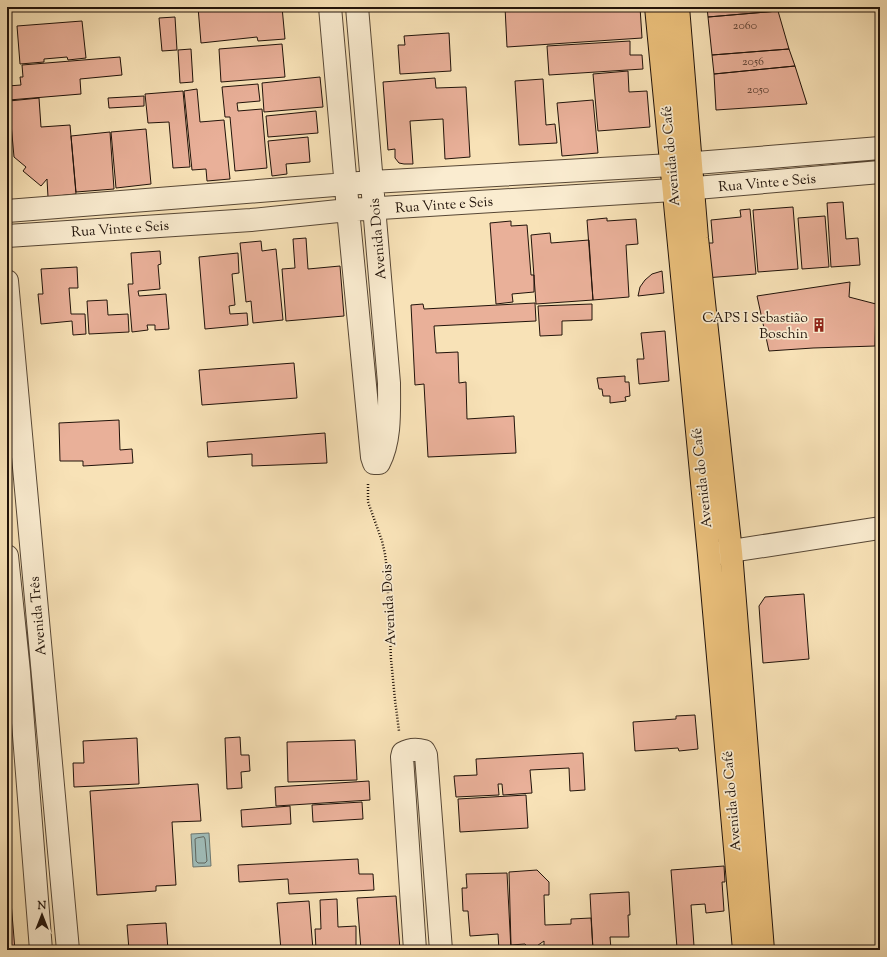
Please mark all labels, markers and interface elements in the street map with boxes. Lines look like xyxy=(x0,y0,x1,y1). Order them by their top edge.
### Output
house number: 2060 xyxy=(733,17,757,35)
house number: 2056 xyxy=(742,53,764,71)
house number: 2050 xyxy=(747,81,769,99)
street label: Avenida do Café xyxy=(658,105,686,207)
street label: Rua Vinte e Seis xyxy=(718,170,817,198)
street label: Rua Vinte e Seis xyxy=(395,193,494,219)
street label: Avenida Dois xyxy=(365,197,393,280)
street label: Rua Vinte e Seis xyxy=(71,217,170,243)
place label: CAPS I Sebastião Boschin xyxy=(702,309,808,345)
building icon: CAPS I Sebastião Boschin xyxy=(811,317,827,333)
street label: Avenida do Café xyxy=(688,427,718,529)
street label: Avenida Dois xyxy=(378,564,402,646)
street label: Avenida Três xyxy=(26,575,52,656)
street label: Avenida do Café xyxy=(719,750,747,852)
north arrow xyxy=(22,895,62,935)
text: N xyxy=(37,898,47,914)

